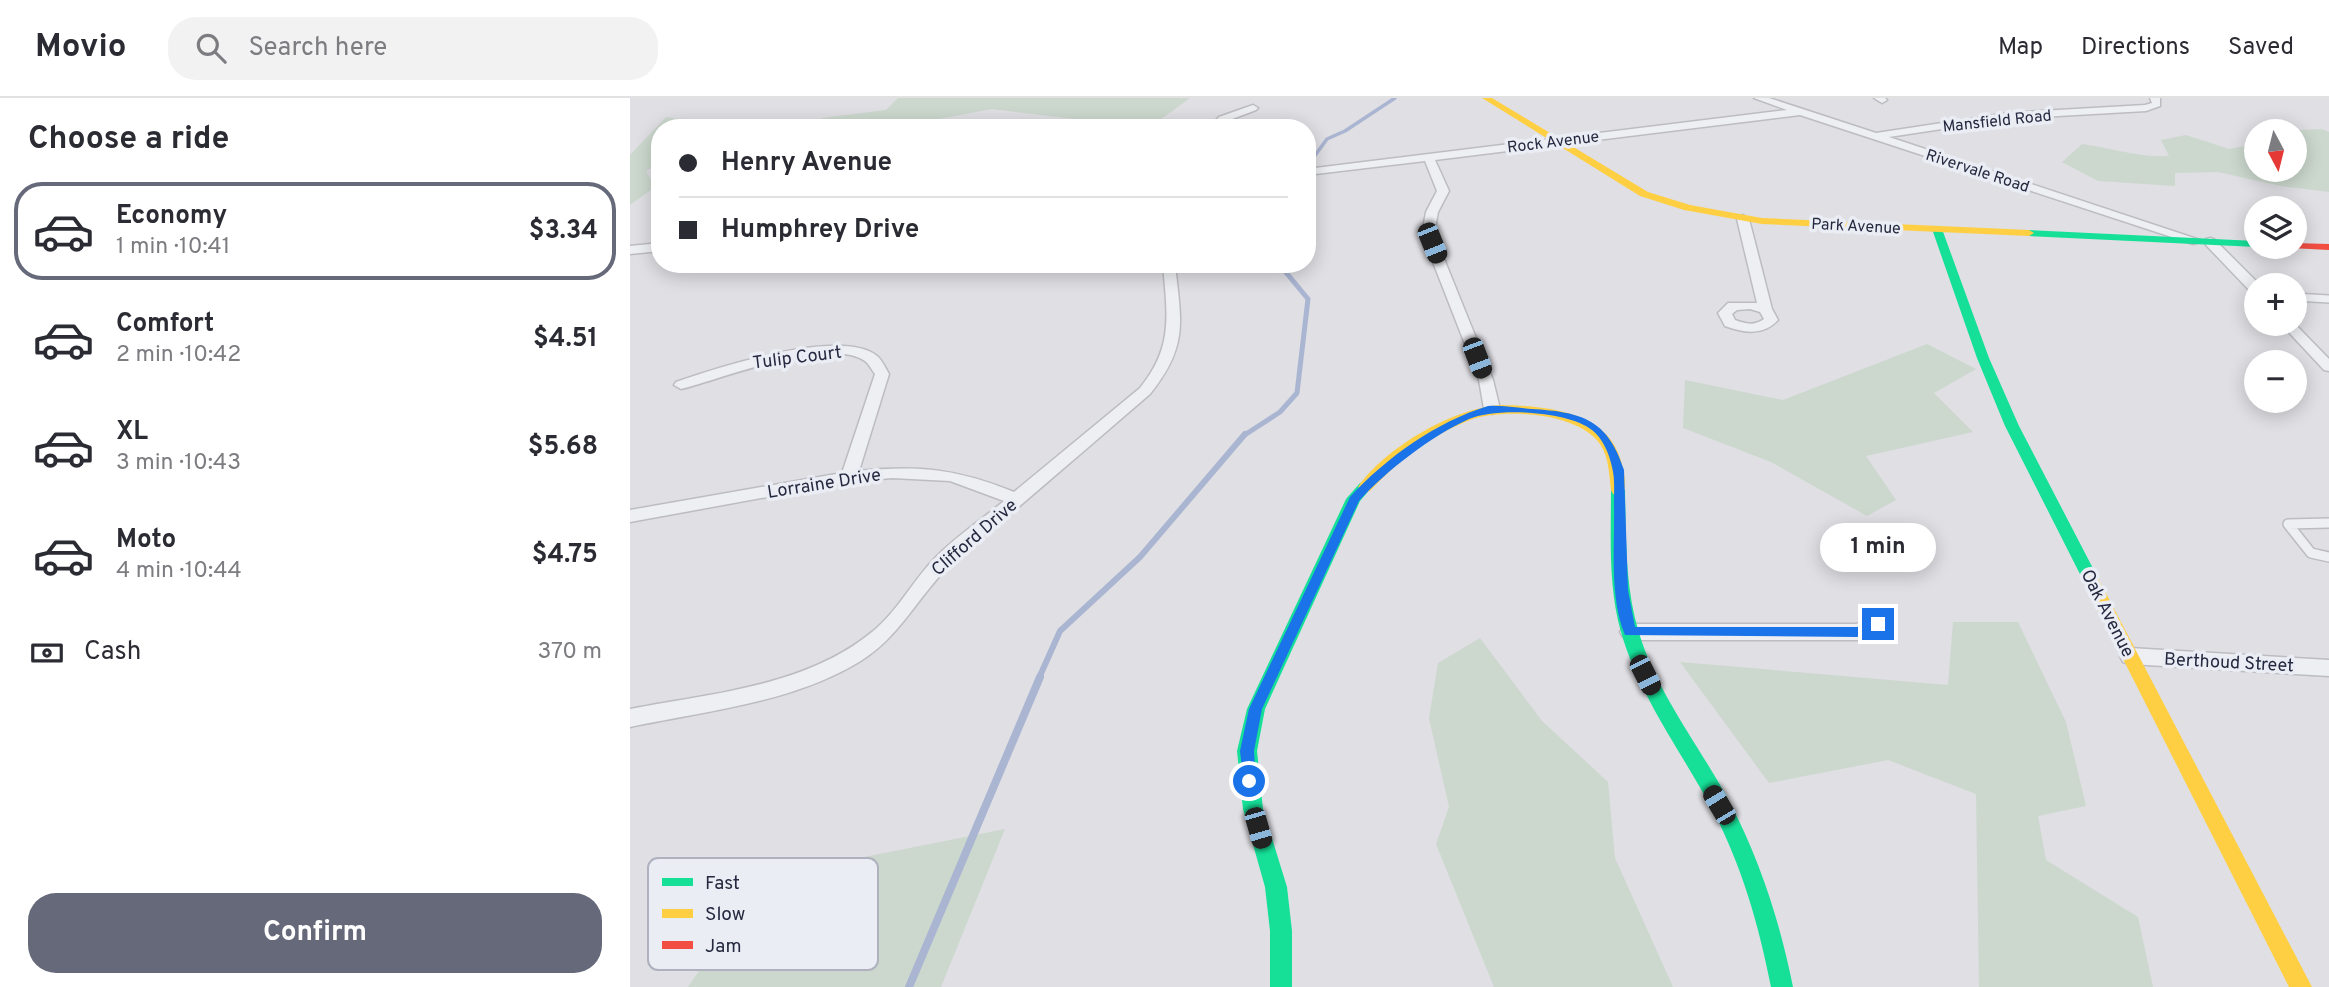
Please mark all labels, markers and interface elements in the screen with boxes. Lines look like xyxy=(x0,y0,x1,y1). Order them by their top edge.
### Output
search box xyxy=(168,17,658,80)
text: Movio xyxy=(35,27,126,69)
icon: search xyxy=(192,29,230,67)
text: Search here xyxy=(248,32,387,65)
text: Map xyxy=(1998,33,2043,63)
text: Directions xyxy=(2081,33,2190,63)
text: Saved xyxy=(2228,33,2294,63)
street label: Mansfield Road xyxy=(1942,106,2053,138)
north arrow xyxy=(2244,119,2306,182)
map controls xyxy=(2244,119,2307,413)
text: Choose a ride xyxy=(28,120,229,160)
street label: Rock Avenue xyxy=(1506,127,1600,159)
street label: Rivervale Road xyxy=(1923,146,2032,198)
text: Henry Avenue xyxy=(721,147,892,180)
button: layers xyxy=(2244,196,2307,259)
icon: car xyxy=(32,200,95,263)
text: Economy xyxy=(116,200,227,233)
text: Humphrey Drive xyxy=(721,214,919,247)
text: $3.34 xyxy=(529,215,598,248)
street label: Park Avenue xyxy=(1811,215,1901,239)
car xyxy=(1415,220,1450,266)
text: 1 min · 10:41 xyxy=(116,233,230,262)
button: + xyxy=(2244,273,2307,336)
icon: car xyxy=(32,308,95,371)
text: Comfort xyxy=(116,308,214,341)
text: $4.51 xyxy=(533,323,598,356)
car xyxy=(1460,335,1495,381)
text: 2 min · 10:42 xyxy=(116,341,241,370)
street label: Tulip Court xyxy=(751,342,843,375)
button: − xyxy=(2244,350,2307,413)
icon: car xyxy=(32,416,95,479)
text: XL xyxy=(116,416,148,449)
text: $5.68 xyxy=(528,431,598,464)
text: 3 min · 10:43 xyxy=(116,449,241,478)
street label: Lorraine Drive xyxy=(766,464,883,505)
street label: Clifford Drive xyxy=(927,494,1023,582)
callout: 1 min xyxy=(1820,522,1936,572)
icon: car xyxy=(32,524,95,587)
text: Moto xyxy=(116,524,176,557)
text: 1 min xyxy=(1850,533,1906,562)
text: $4.75 xyxy=(532,539,598,572)
text: 4 min · 10:44 xyxy=(116,557,242,586)
street label: Oak Avenue xyxy=(2075,566,2139,661)
route end xyxy=(1862,608,1894,640)
icon: cash xyxy=(28,634,66,672)
text: Cash xyxy=(84,636,141,669)
text: 370 m xyxy=(537,638,602,667)
street label: Berthoud Street xyxy=(2163,649,2294,678)
car xyxy=(1627,652,1664,698)
route start xyxy=(1233,765,1265,797)
car xyxy=(1700,782,1739,828)
car xyxy=(1243,805,1274,851)
legend xyxy=(648,858,878,970)
text: Fast xyxy=(705,872,740,896)
button: Confirm xyxy=(28,893,602,973)
text: Slow xyxy=(705,903,745,927)
text: Jam xyxy=(705,935,742,959)

